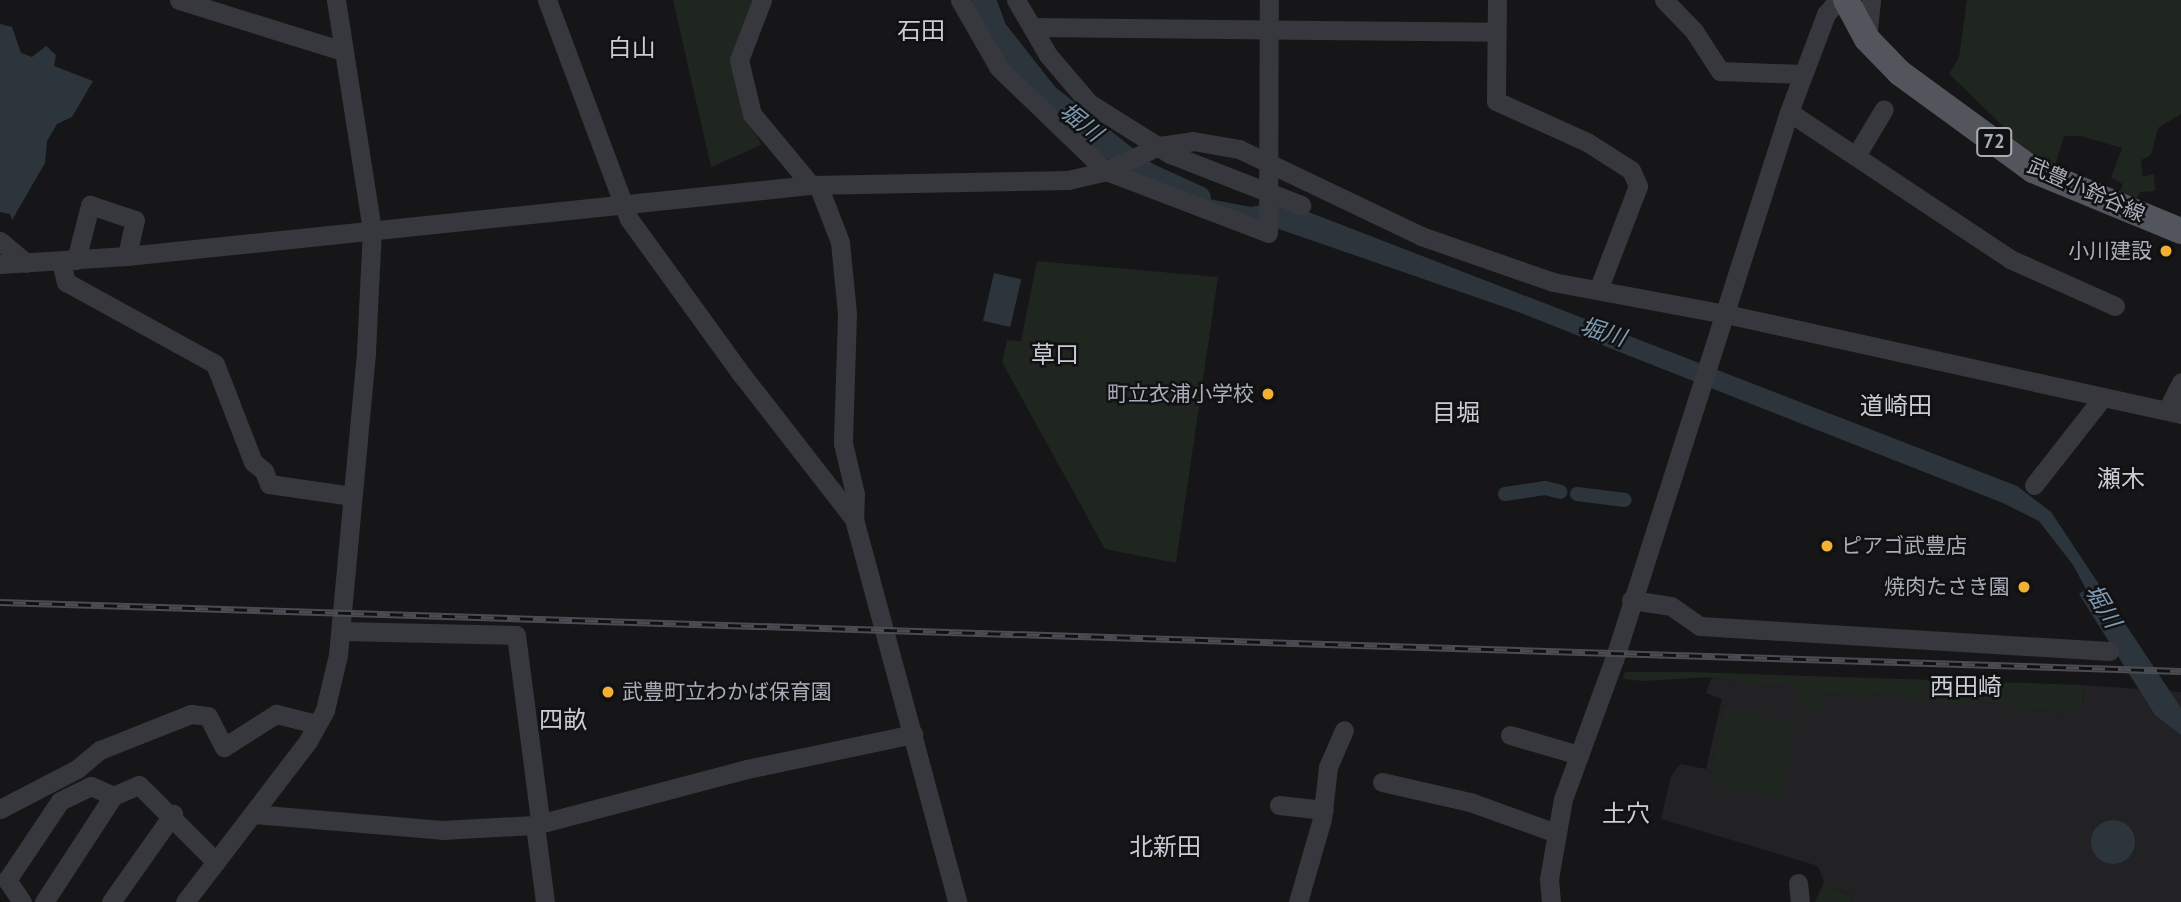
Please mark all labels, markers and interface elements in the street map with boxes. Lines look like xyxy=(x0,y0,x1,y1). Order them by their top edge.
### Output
district label: 石田 xyxy=(897,17,945,45)
district label: 白山 xyxy=(608,34,656,62)
water label: 堀川 xyxy=(1054,97,1108,147)
road number: 72 xyxy=(1975,126,2013,158)
street label: 武豊小鈴谷線 xyxy=(2023,153,2149,227)
place label: 小川建設 xyxy=(2068,238,2152,264)
marker: 小川建設 xyxy=(2158,243,2174,259)
water label: 堀川 xyxy=(1577,312,1629,352)
district label: 草口 xyxy=(1031,341,1079,369)
place label: 町立衣浦小学校 xyxy=(1107,381,1254,407)
marker: 町立衣浦小学校 xyxy=(1260,386,1276,402)
district label: 道崎田 xyxy=(1860,392,1932,420)
district label: 目堀 xyxy=(1432,399,1480,427)
district label: 瀬木 xyxy=(2097,465,2145,493)
place label: ピアゴ武豊店 xyxy=(1841,533,1967,559)
marker: ピアゴ武豊店 xyxy=(1819,538,1835,554)
place label: 焼肉たさき園 xyxy=(1884,574,2010,600)
marker: 焼肉たさき園 xyxy=(2016,579,2032,595)
water label: 堀川 xyxy=(2079,579,2127,633)
district label: 西田崎 xyxy=(1930,673,2002,701)
place label: 武豊町立わかば保育園 xyxy=(622,679,832,705)
marker: 武豊町立わかば保育園 xyxy=(600,684,616,700)
district label: 四畝 xyxy=(539,706,587,734)
district label: 土穴 xyxy=(1602,800,1650,828)
district label: 北新田 xyxy=(1129,833,1201,861)

